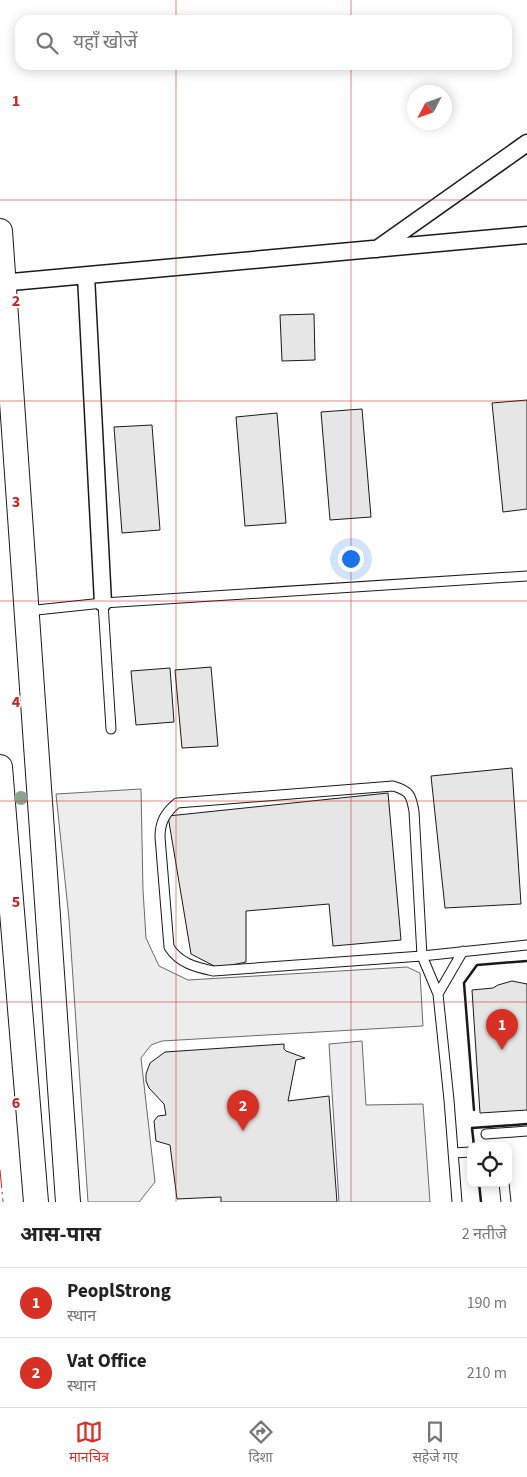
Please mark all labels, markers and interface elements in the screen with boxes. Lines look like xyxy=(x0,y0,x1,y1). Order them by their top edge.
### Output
search box xyxy=(15,15,512,70)
icon: search xyxy=(33,29,61,57)
text: यहाँ खोजें xyxy=(73,29,137,56)
north arrow xyxy=(407,85,452,130)
text: 1 xyxy=(12,90,20,112)
text: 2 xyxy=(12,290,20,312)
text: 3 xyxy=(12,491,20,513)
your location xyxy=(338,546,364,572)
text: 4 xyxy=(12,691,21,713)
text: 5 xyxy=(12,891,20,913)
pin: 1 xyxy=(486,1009,518,1050)
pin: 2 xyxy=(227,1090,259,1131)
text: 6 xyxy=(12,1092,20,1114)
map controls xyxy=(467,1142,512,1187)
button: locate xyxy=(467,1142,512,1187)
text: आस-पास xyxy=(20,1219,101,1249)
text: 2 नतीजे xyxy=(462,1223,507,1245)
text: PeoplStrong xyxy=(67,1278,171,1305)
text: 1 xyxy=(32,1292,40,1314)
text: 190 m xyxy=(467,1292,507,1314)
text: स्थान xyxy=(67,1305,96,1327)
text: Vat Office xyxy=(67,1348,147,1375)
text: 2 xyxy=(32,1362,40,1384)
text: 210 m xyxy=(467,1362,507,1384)
text: स्थान xyxy=(67,1375,96,1397)
tab: मानचित्र xyxy=(69,1418,109,1468)
tab: दिशा xyxy=(247,1418,275,1468)
tab: सहेजे गए xyxy=(412,1418,458,1468)

